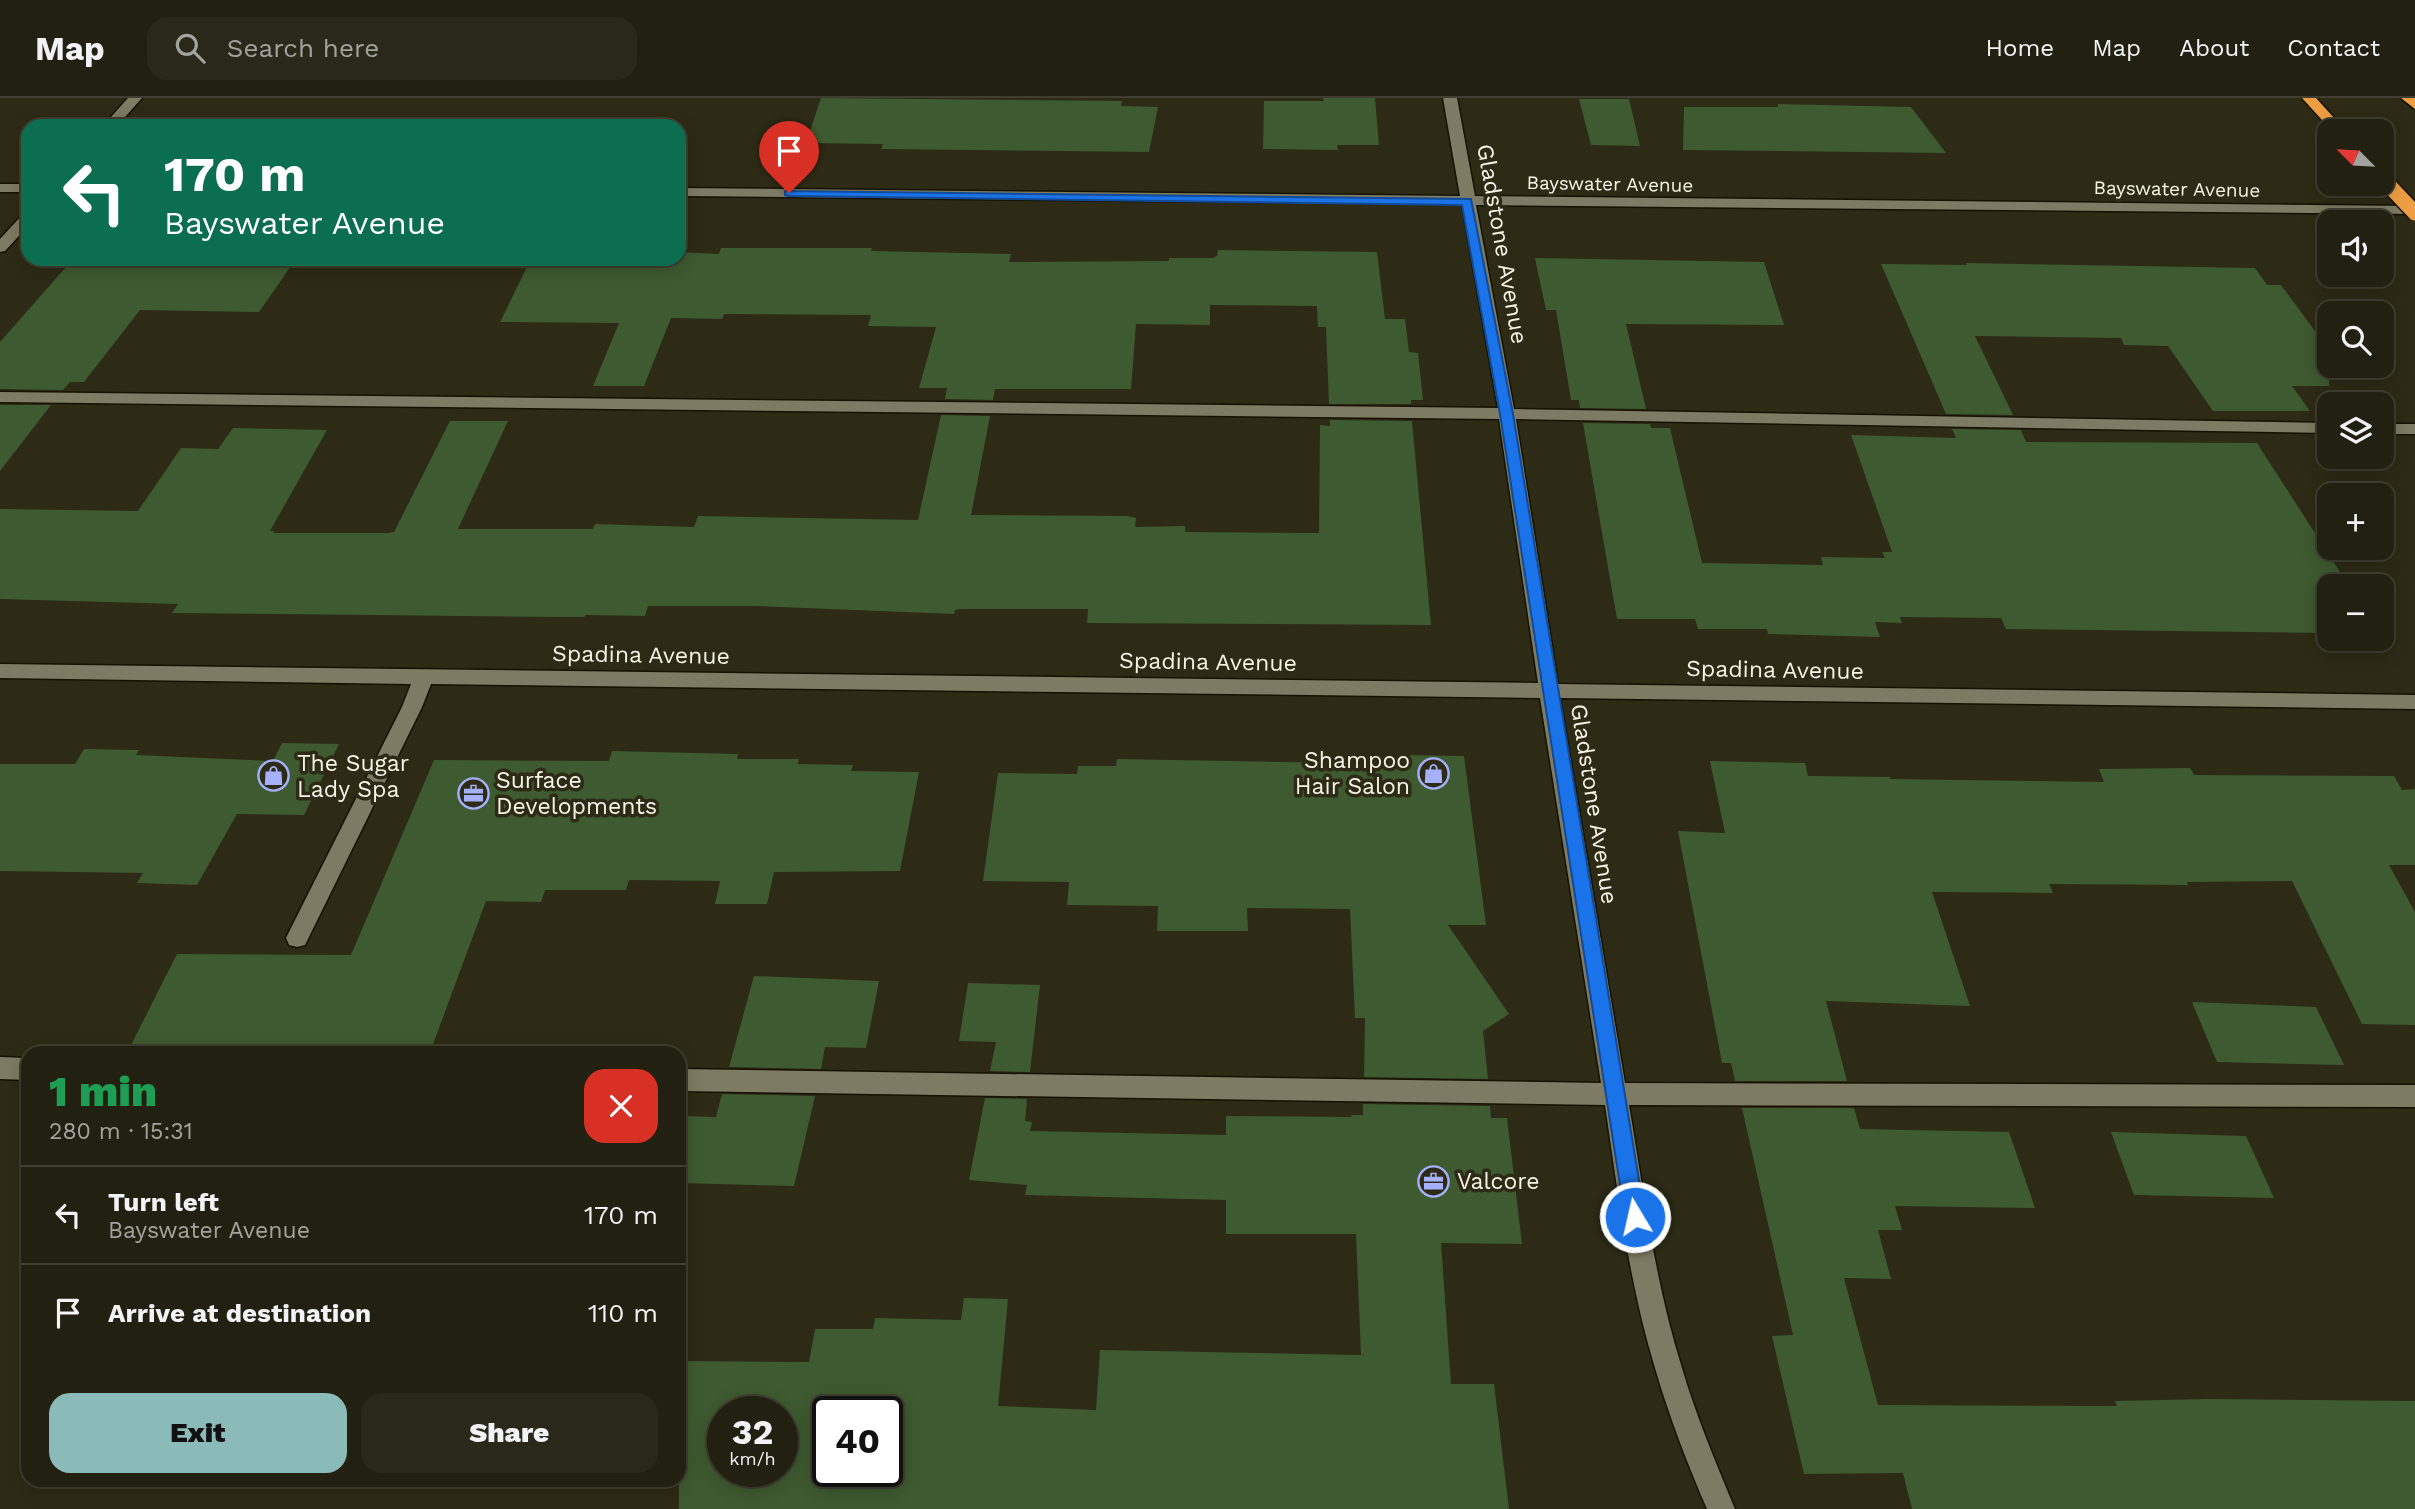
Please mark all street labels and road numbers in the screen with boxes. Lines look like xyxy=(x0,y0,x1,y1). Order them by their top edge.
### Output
street label: Gladstone Avenue xyxy=(1471,142,1533,346)
street label: Bayswater Avenue xyxy=(1526,171,1694,197)
street label: Bayswater Avenue xyxy=(2093,176,2261,202)
street label: Spadina Avenue xyxy=(552,640,730,670)
street label: Spadina Avenue xyxy=(1119,647,1297,677)
street label: Spadina Avenue xyxy=(1686,655,1864,685)
street label: Gladstone Avenue xyxy=(1565,702,1623,906)

